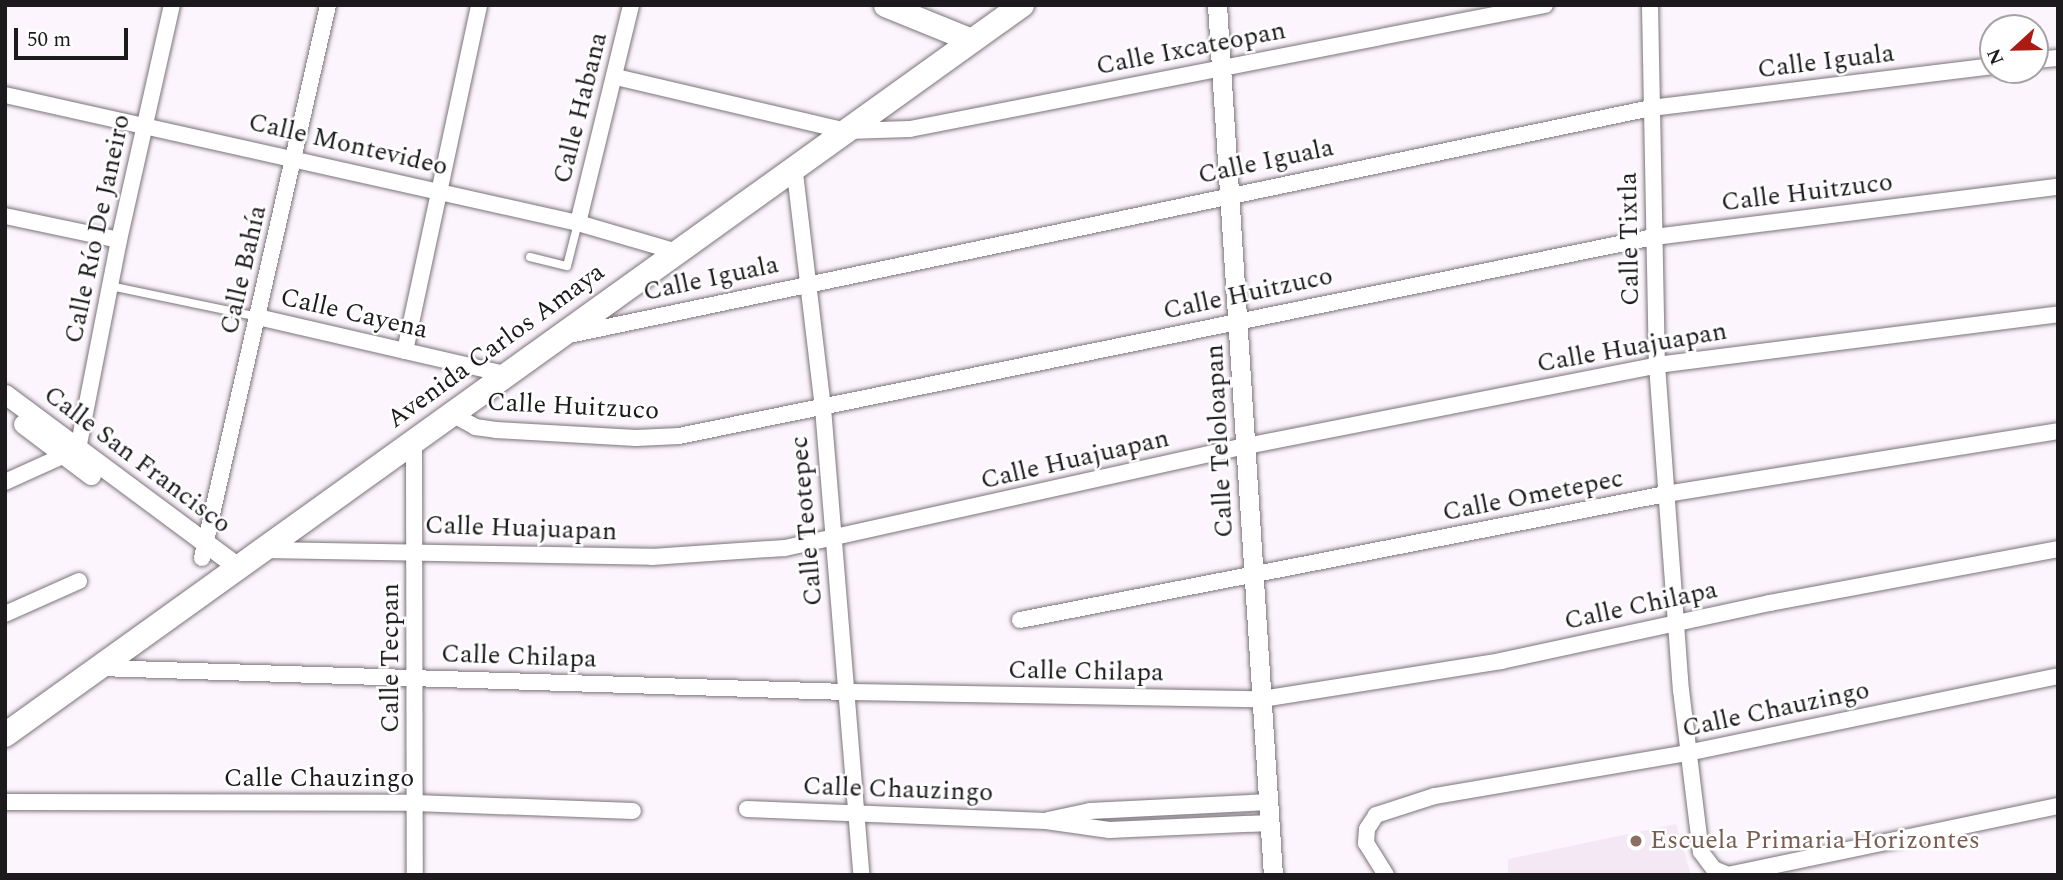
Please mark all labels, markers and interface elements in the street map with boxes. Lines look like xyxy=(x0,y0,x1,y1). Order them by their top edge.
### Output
scale bar xyxy=(18,14,131,58)
north arrow xyxy=(1979,14,2049,84)
street label: Calle Ixcateopan xyxy=(1094,15,1288,83)
text: 50 m xyxy=(27,24,71,56)
street label: Calle Habana xyxy=(547,29,615,187)
street label: Calle Iguala xyxy=(1756,38,1896,86)
text: N xyxy=(1980,44,2012,69)
street label: Calle Montevideo xyxy=(245,107,451,183)
street label: Calle Río De Janeiro xyxy=(58,112,138,346)
street label: Calle Iguala xyxy=(1195,132,1337,192)
street label: Calle Huitzuco xyxy=(1720,167,1894,219)
street label: Calle Tixtla xyxy=(1613,172,1647,306)
street label: Calle Bahía xyxy=(214,202,274,338)
street label: Calle Iguala xyxy=(640,249,782,309)
street label: Avenida Carlos Amaya xyxy=(381,257,611,435)
street label: Calle Huitzuco xyxy=(1160,261,1336,327)
street label: Calle Cayena xyxy=(277,282,431,346)
street label: Calle Huajuapan xyxy=(1535,316,1729,380)
street label: Calle Teloloapan xyxy=(1199,344,1241,538)
street label: Calle San Francisco xyxy=(37,379,237,541)
street label: Calle Huitzuco xyxy=(486,387,660,427)
street label: Calle Huajuapan xyxy=(978,423,1172,497)
street label: Calle Teotepec xyxy=(784,435,830,607)
street label: Calle Ometepec xyxy=(1440,463,1626,529)
street label: Calle Huajuapan xyxy=(424,510,618,548)
street label: Calle Chilapa xyxy=(1562,575,1720,637)
street label: Calle Tecpan xyxy=(375,583,407,733)
street label: Calle Chilapa xyxy=(441,639,597,675)
street label: Calle Chilapa xyxy=(1008,655,1164,689)
street label: Calle Chauzingo xyxy=(1680,675,1872,745)
street label: Calle Chauzingo xyxy=(224,763,414,795)
street label: Calle Chauzingo xyxy=(802,771,994,809)
place label: Escuela Primaria Horizontes xyxy=(1650,825,1980,857)
marker: Escuela Primaria Horizontes xyxy=(1628,833,1644,849)

